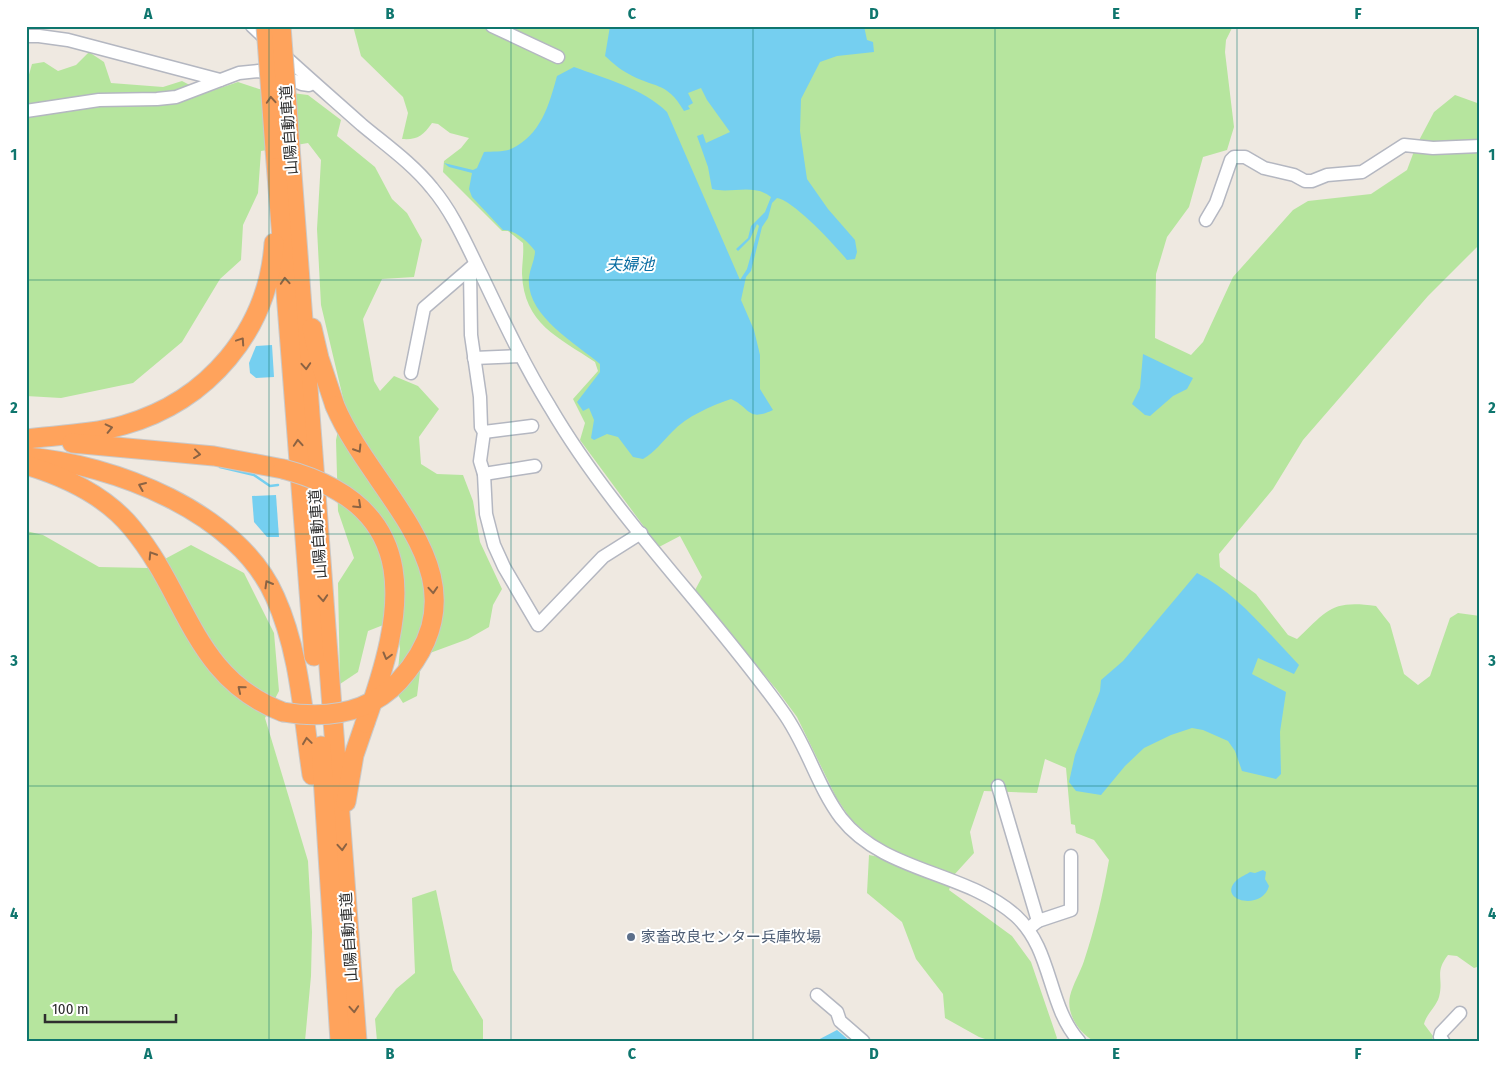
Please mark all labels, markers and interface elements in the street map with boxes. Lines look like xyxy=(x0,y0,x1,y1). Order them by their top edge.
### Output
text: A xyxy=(143,4,153,23)
text: B xyxy=(386,4,395,23)
text: C xyxy=(628,4,637,23)
text: D xyxy=(869,4,879,23)
text: E xyxy=(1112,4,1120,23)
text: F xyxy=(1354,4,1362,23)
street label: 山陽自動車道 xyxy=(277,84,301,176)
one-way arrow xyxy=(266,96,277,104)
text: 1 xyxy=(11,145,17,164)
text: 1 xyxy=(1489,145,1495,164)
water label: 夫婦池 xyxy=(606,255,656,274)
one-way arrow xyxy=(280,276,291,284)
one-way arrow xyxy=(235,338,244,347)
one-way arrow xyxy=(300,363,311,371)
text: 2 xyxy=(9,398,18,417)
text: 2 xyxy=(1487,398,1496,417)
one-way arrow xyxy=(105,423,114,434)
one-way arrow xyxy=(292,438,303,446)
one-way arrow xyxy=(352,443,361,452)
one-way arrow xyxy=(193,448,201,459)
one-way arrow xyxy=(138,482,147,493)
street label: 山陽自動車道 xyxy=(306,488,330,580)
one-way arrow xyxy=(352,499,361,508)
one-way arrow xyxy=(148,551,158,560)
one-way arrow xyxy=(265,580,275,589)
one-way arrow xyxy=(427,586,438,594)
one-way arrow xyxy=(317,594,328,602)
text: 3 xyxy=(9,651,18,670)
text: 3 xyxy=(1487,651,1496,670)
one-way arrow xyxy=(382,652,393,661)
one-way arrow xyxy=(237,686,246,695)
one-way arrow xyxy=(302,736,313,744)
one-way arrow xyxy=(336,844,347,852)
street label: 山陽自動車道 xyxy=(337,891,361,983)
text: 4 xyxy=(10,904,18,923)
text: 4 xyxy=(1488,904,1496,923)
place label: 家畜改良センター兵庫牧場 xyxy=(641,928,821,946)
marker: 家畜改良センター兵庫牧場 xyxy=(625,931,637,943)
scale bar xyxy=(45,992,176,1024)
text: 100 m xyxy=(52,1000,89,1018)
one-way arrow xyxy=(349,1006,360,1014)
text: A xyxy=(143,1044,153,1063)
text: B xyxy=(386,1044,395,1063)
text: C xyxy=(628,1044,637,1063)
text: D xyxy=(869,1044,879,1063)
text: E xyxy=(1112,1044,1120,1063)
text: F xyxy=(1354,1044,1362,1063)

